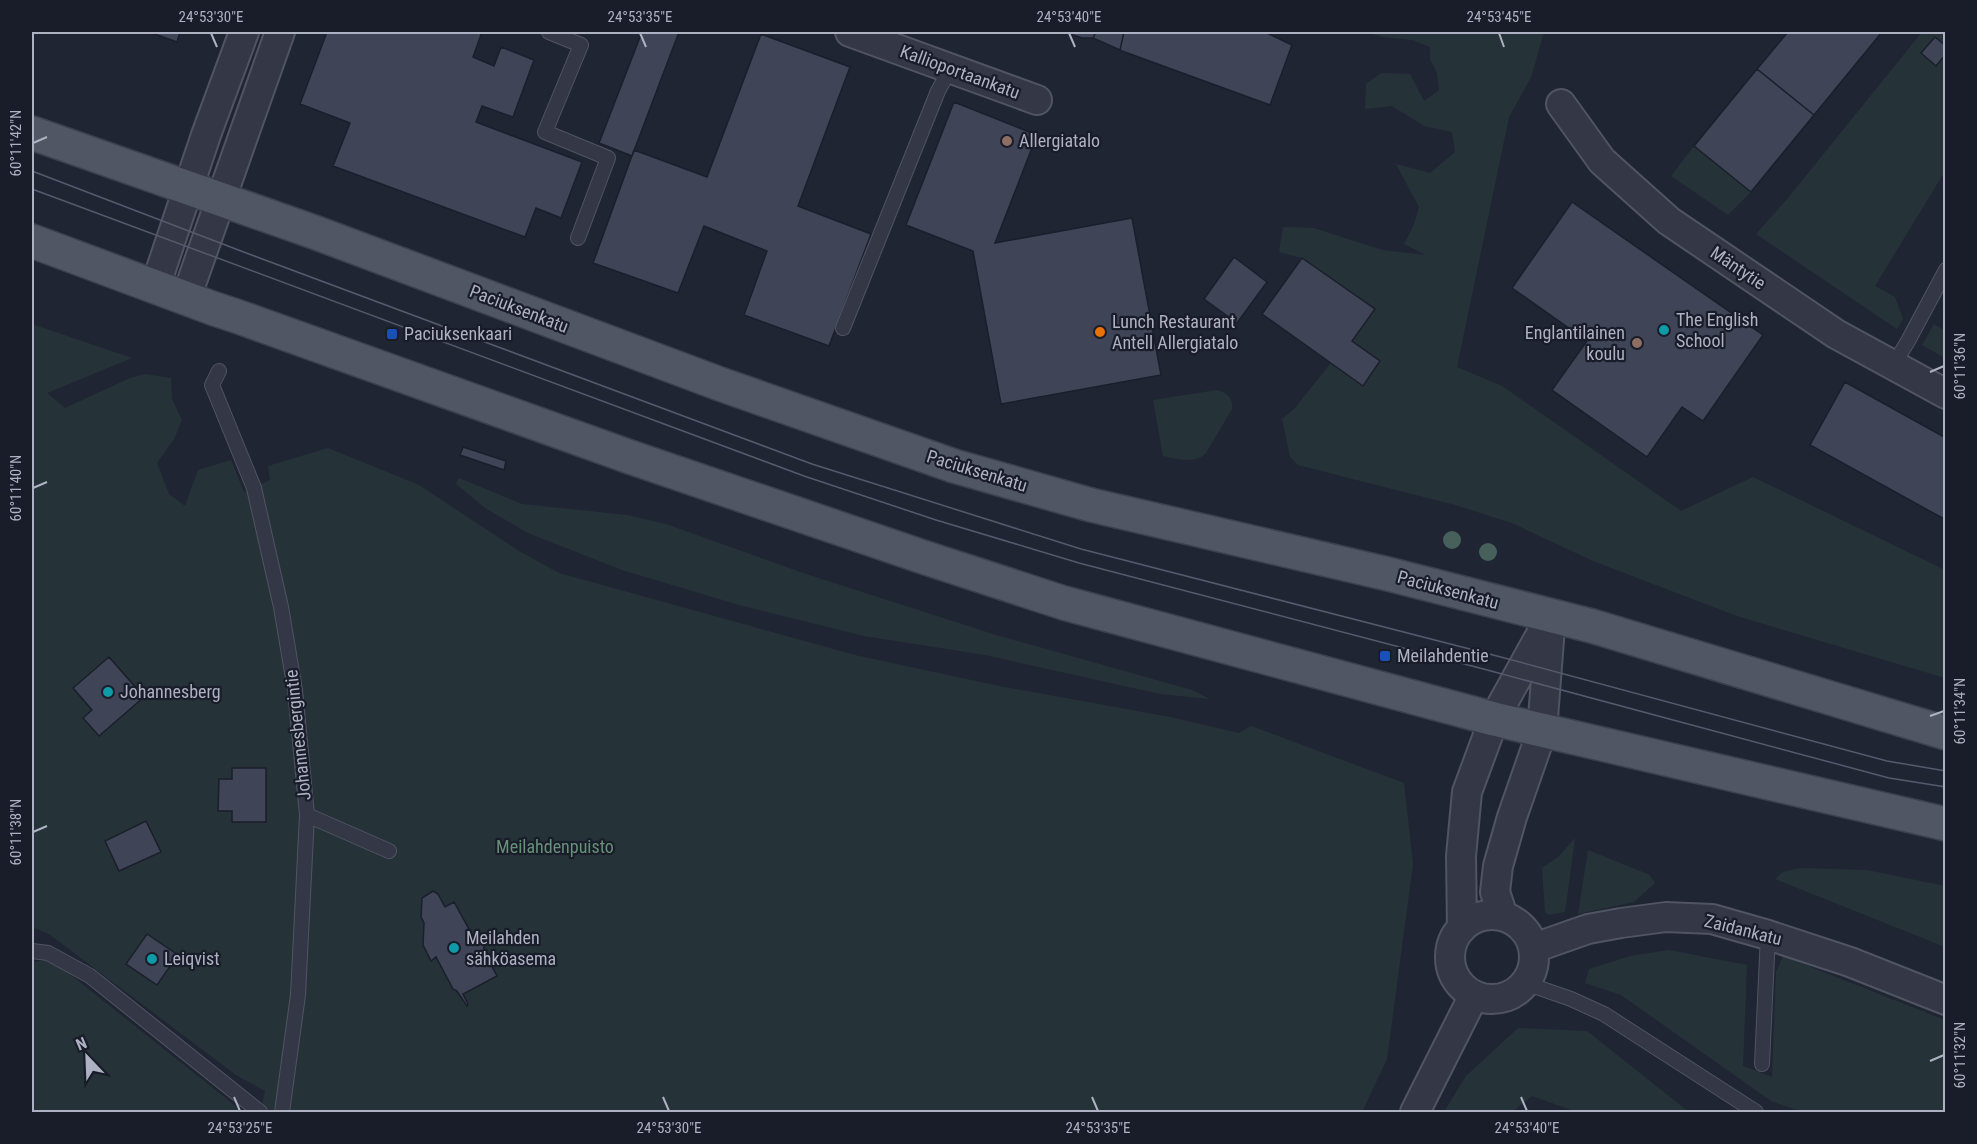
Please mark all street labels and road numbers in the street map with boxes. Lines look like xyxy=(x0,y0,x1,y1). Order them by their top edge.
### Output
street label: Kallioportaankatu xyxy=(897,40,1023,103)
street label: Mäntytie xyxy=(1707,242,1770,294)
street label: Paciuksenkatu xyxy=(467,280,571,337)
street label: Paciuksenkatu xyxy=(924,445,1030,496)
street label: Paciuksenkatu xyxy=(1395,566,1501,613)
street label: Johannesbergintie xyxy=(280,669,315,801)
street label: Zaidankatu xyxy=(1702,910,1784,949)

